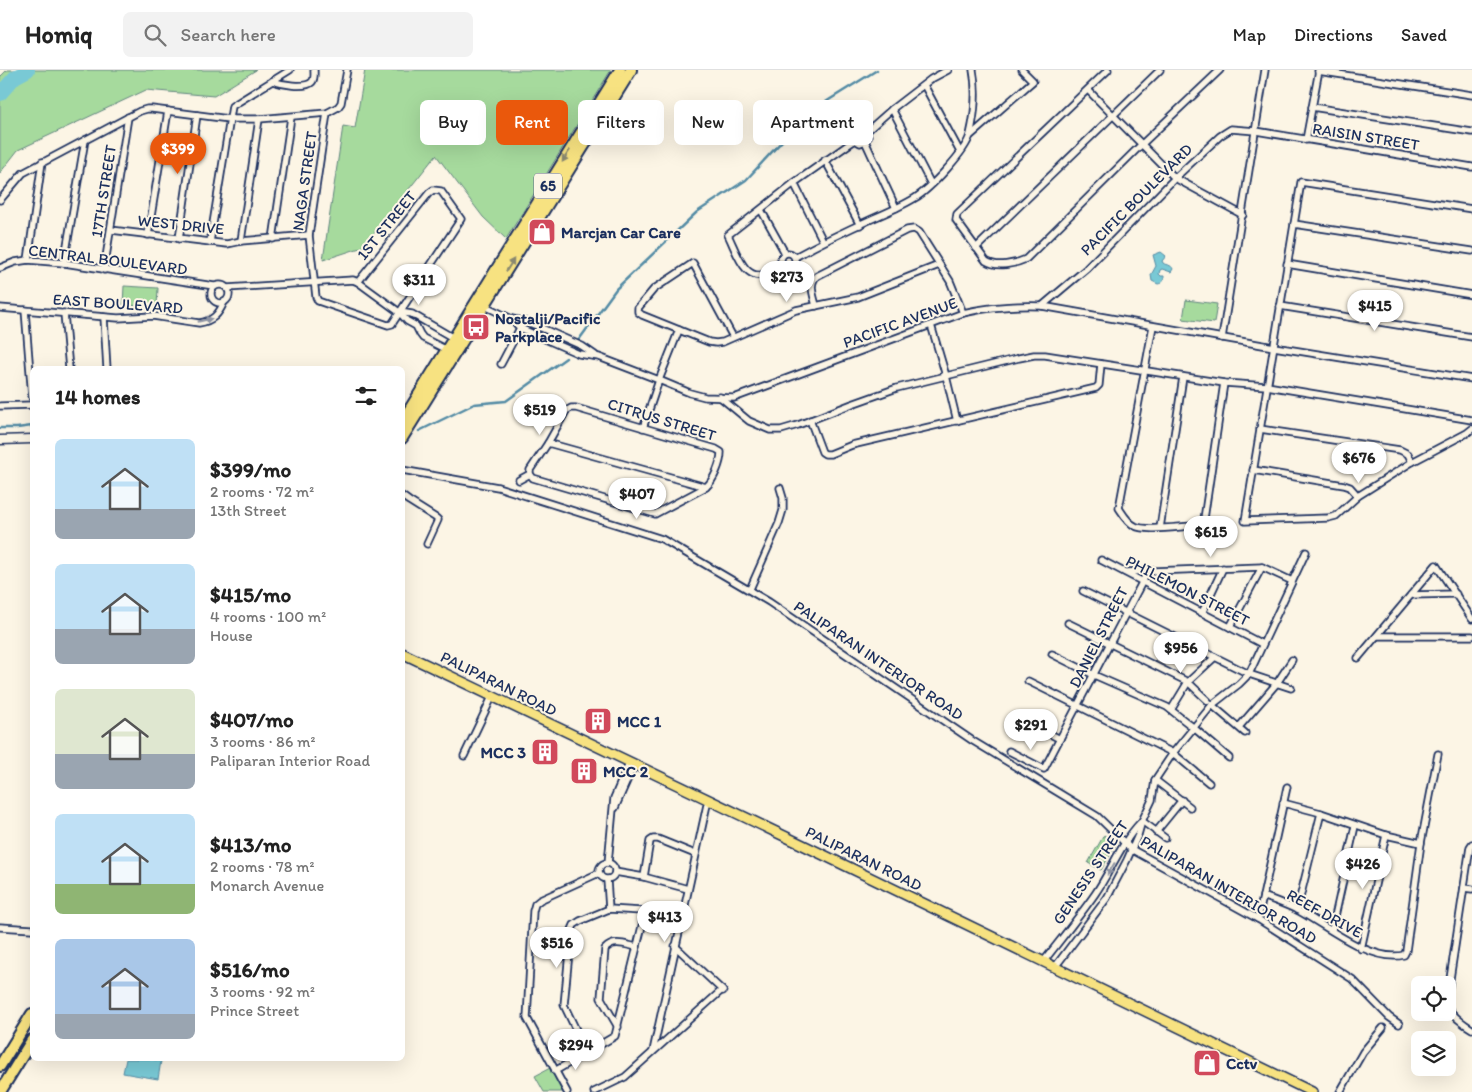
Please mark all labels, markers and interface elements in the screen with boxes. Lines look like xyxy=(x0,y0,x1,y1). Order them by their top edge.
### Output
search box xyxy=(123,12,473,57)
text: Homiq xyxy=(25,20,93,49)
icon: search xyxy=(141,21,169,49)
text: Search here xyxy=(181,23,276,46)
text: Map xyxy=(1233,24,1266,46)
text: Directions xyxy=(1294,24,1373,46)
text: Saved xyxy=(1401,24,1447,46)
chip: Buy xyxy=(420,100,486,145)
chip: Rent xyxy=(496,100,568,145)
chip: Filters xyxy=(578,100,664,145)
chip: New xyxy=(674,100,743,145)
chip: Apartment xyxy=(753,100,873,145)
street label: RAISIN STREET xyxy=(1311,119,1421,154)
street label: NAGA STREET xyxy=(288,130,321,232)
pin: $399 xyxy=(148,132,208,175)
text: $399 xyxy=(161,139,195,158)
street label: PACIFIC BOULEVARD xyxy=(1076,139,1196,259)
street label: 17TH STREET xyxy=(87,143,120,239)
one-way arrow xyxy=(562,150,571,163)
road number: 65 xyxy=(534,174,562,198)
street label: 1ST STREET xyxy=(353,187,420,264)
street label: WEST DRIVE xyxy=(137,210,225,239)
shop icon: Marcjan Car Care xyxy=(527,217,557,247)
place label: Marcjan Car Care xyxy=(561,223,681,243)
street label: CENTRAL BOULEVARD xyxy=(27,240,189,279)
one-way arrow xyxy=(505,258,515,271)
pin: $273 xyxy=(757,260,817,303)
pin: $311 xyxy=(389,264,449,306)
text: $273 xyxy=(770,267,804,286)
text: $311 xyxy=(403,270,435,289)
street label: EAST BOULEVARD xyxy=(52,289,184,318)
pin: $415 xyxy=(1345,290,1405,332)
street label: PACIFIC AVENUE xyxy=(840,293,960,352)
text: $415 xyxy=(1358,296,1392,315)
place label: Nostalji/Pacific Parkplace xyxy=(495,309,601,347)
bus stop icon: Nostalji/Pacific Parkplace xyxy=(461,312,491,342)
one-way arrow xyxy=(197,316,213,324)
icon: filters xyxy=(352,382,380,410)
text: 14 homes xyxy=(55,384,140,409)
pin: $519 xyxy=(510,394,570,436)
street label: CITRUS STREET xyxy=(605,394,718,445)
text: $519 xyxy=(524,400,556,419)
pin: $676 xyxy=(1329,442,1389,484)
text: $676 xyxy=(1343,448,1375,467)
text: $399/mo xyxy=(210,457,291,482)
icon: home xyxy=(95,459,155,519)
pin: $407 xyxy=(607,478,667,520)
text: 2 rooms · 72 m² xyxy=(210,482,314,501)
text: $407 xyxy=(619,484,655,503)
text: 13th Street xyxy=(210,501,287,520)
pin: $615 xyxy=(1181,516,1241,558)
text: $615 xyxy=(1195,522,1227,541)
street label: PHILEMON STREET xyxy=(1123,551,1253,630)
text: $415/mo xyxy=(210,582,291,607)
icon: home xyxy=(95,584,155,644)
street label: DANIEL STREET xyxy=(1065,584,1132,691)
street label: PALIPARAN INTERIOR ROAD xyxy=(790,597,967,724)
text: 4 rooms · 100 m² xyxy=(210,607,326,626)
text: House xyxy=(210,626,253,645)
pin: $956 xyxy=(1151,632,1211,674)
text: $956 xyxy=(1164,638,1198,657)
street label: PALIPARAN ROAD xyxy=(437,647,560,720)
building icon: MCC 1 xyxy=(583,706,613,736)
text: $407/mo xyxy=(210,707,294,732)
pin: $291 xyxy=(1001,708,1061,751)
icon: home xyxy=(95,709,155,769)
place label: MCC 1 xyxy=(617,712,662,731)
text: $291 xyxy=(1015,715,1047,734)
text: 3 rooms · 86 m² xyxy=(210,732,315,751)
building icon: MCC 3 xyxy=(530,737,560,767)
place label: MCC 3 xyxy=(481,743,526,762)
text: Paliparan Interior Road xyxy=(210,751,370,770)
building icon: MCC 2 xyxy=(569,756,599,786)
place label: MCC 2 xyxy=(603,762,649,781)
street label: GENESIS STREET xyxy=(1049,817,1132,928)
street label: PALIPARAN ROAD xyxy=(802,822,925,895)
street label: PALIPARAN INTERIOR ROAD xyxy=(1137,831,1320,948)
text: $413/mo xyxy=(210,832,292,857)
icon: home xyxy=(95,834,155,894)
pin: $426 xyxy=(1333,848,1393,890)
text: $426 xyxy=(1346,854,1380,873)
text: 2 rooms · 78 m² xyxy=(210,857,315,876)
one-way arrow xyxy=(1106,862,1115,875)
text: Monarch Avenue xyxy=(210,876,324,895)
street label: REEF DRIVE xyxy=(1283,885,1366,942)
pin: $413 xyxy=(635,900,695,943)
text: $413 xyxy=(648,907,682,926)
pin: $516 xyxy=(527,926,587,969)
text: $516 xyxy=(541,933,573,952)
text: $516/mo xyxy=(210,957,290,982)
icon: home xyxy=(95,959,155,1019)
map controls xyxy=(1411,976,1456,1076)
button: locate xyxy=(1411,976,1456,1021)
text: 3 rooms · 92 m² xyxy=(210,982,315,1001)
text: Prince Street xyxy=(210,1001,299,1020)
pin: $294 xyxy=(546,1028,606,1071)
button: layers xyxy=(1411,1031,1456,1076)
text: $294 xyxy=(559,1035,593,1054)
shop icon: Cctv xyxy=(1192,1048,1222,1078)
place label: Cctv xyxy=(1226,1054,1258,1073)

